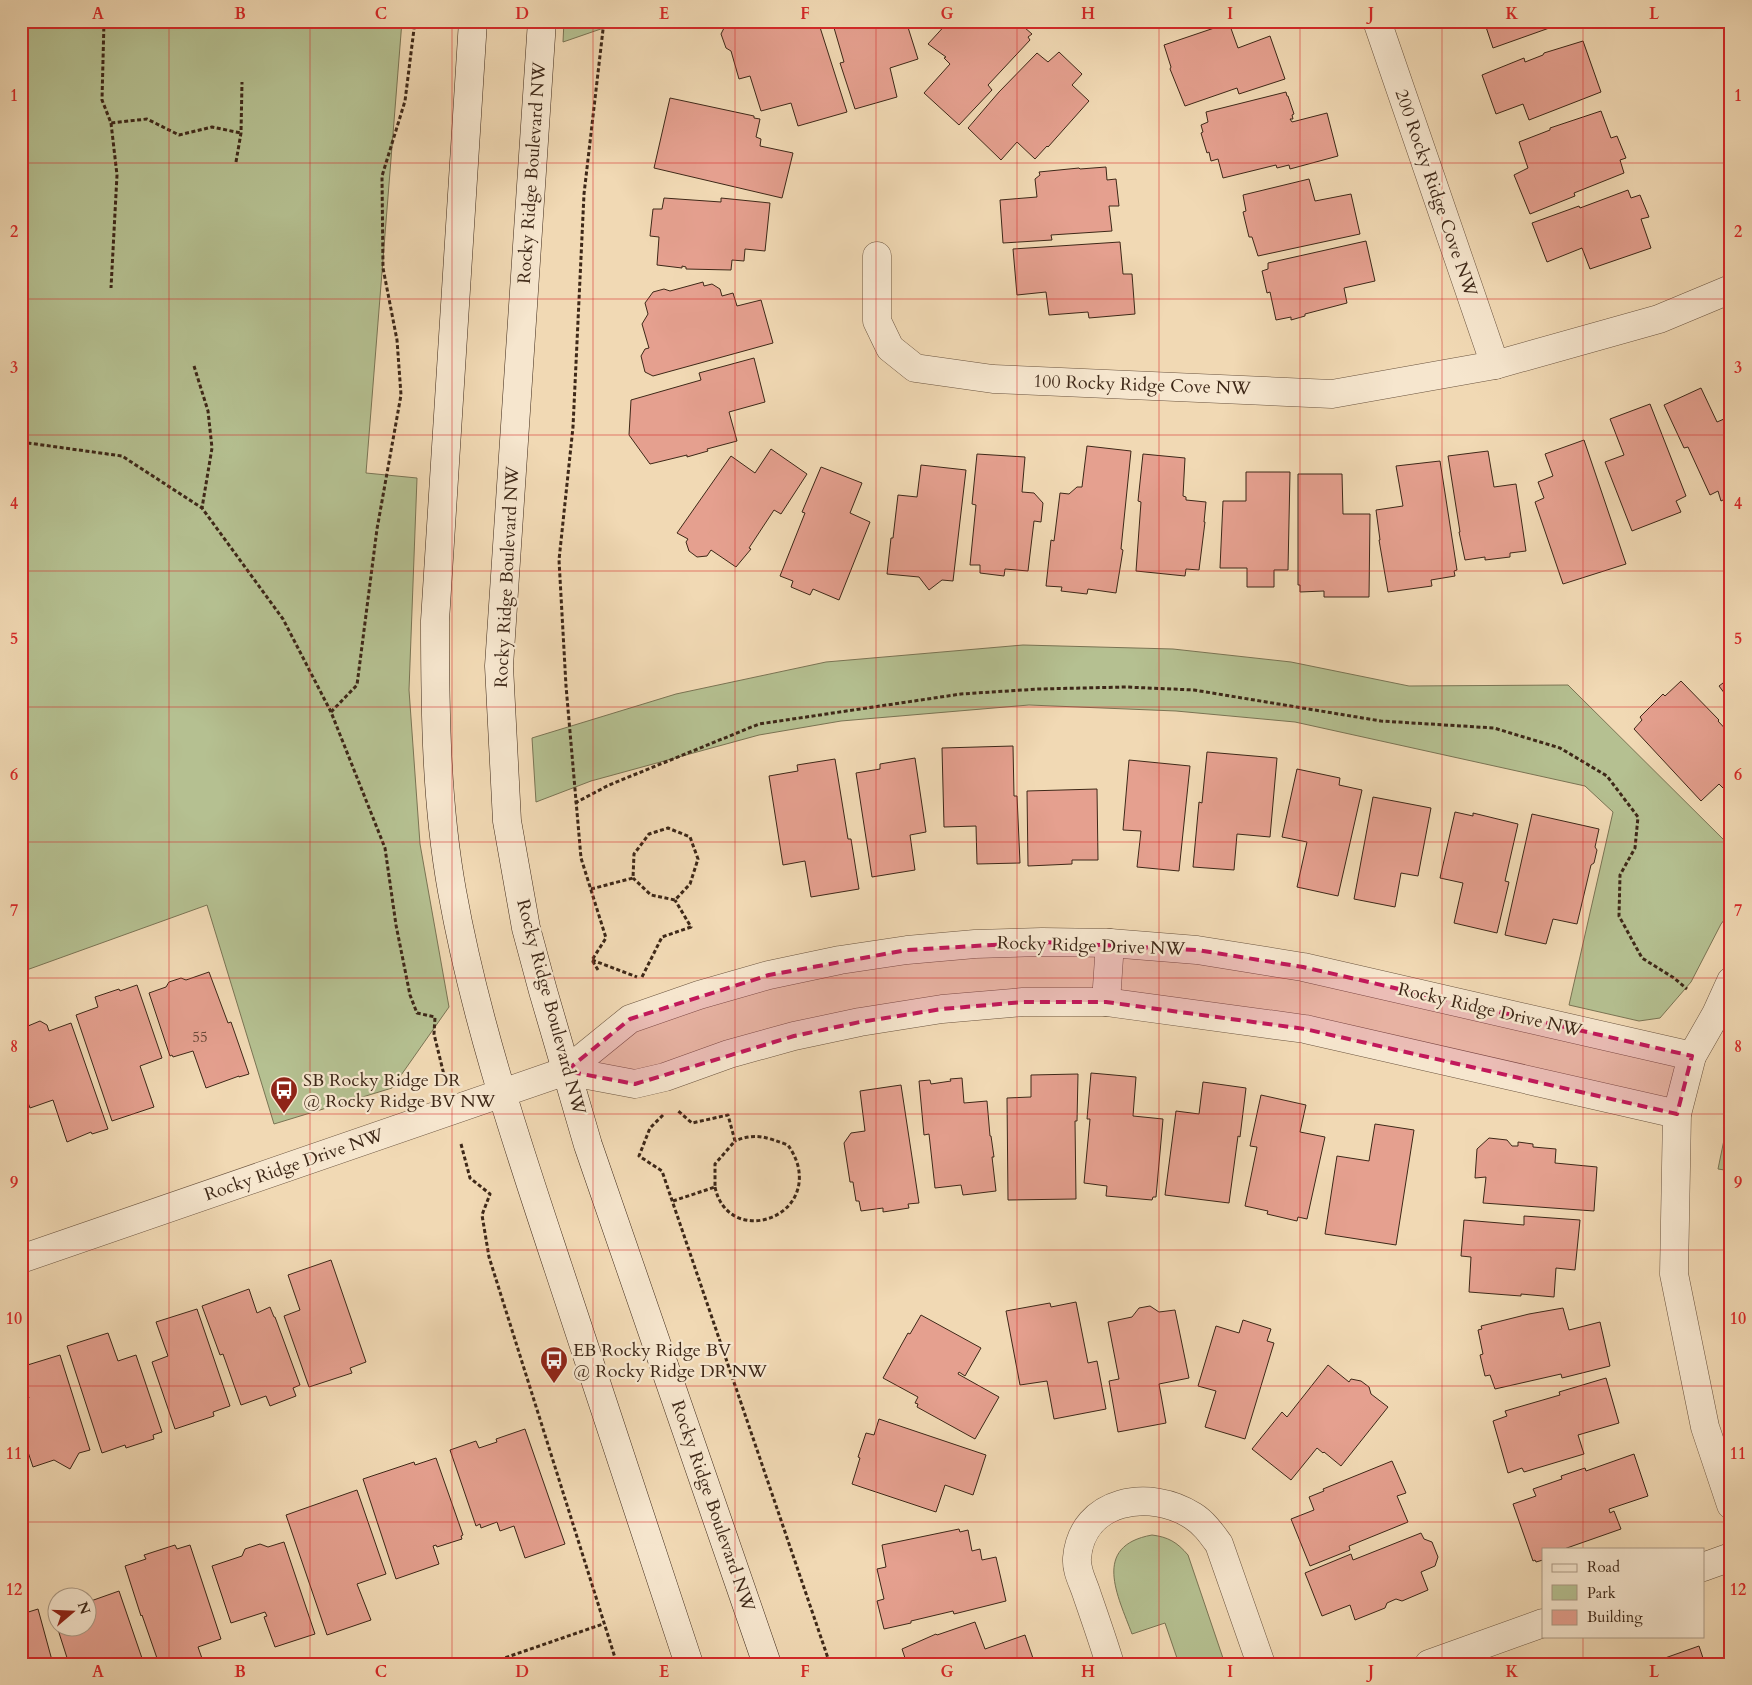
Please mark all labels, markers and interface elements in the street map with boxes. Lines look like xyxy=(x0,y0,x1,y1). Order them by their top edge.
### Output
text: A xyxy=(92,3,104,25)
text: B xyxy=(234,3,246,25)
text: C xyxy=(375,3,387,25)
text: D xyxy=(515,3,529,25)
text: E xyxy=(659,3,669,25)
text: F xyxy=(800,3,810,25)
text: G xyxy=(940,3,954,25)
text: H xyxy=(1081,3,1095,25)
text: I xyxy=(1227,3,1233,25)
text: J xyxy=(1366,3,1374,25)
text: K xyxy=(1506,3,1519,25)
text: L xyxy=(1649,3,1660,25)
street label: Rocky Ridge Boulevard NW xyxy=(512,61,552,285)
text: 1 xyxy=(10,85,18,107)
text: 1 xyxy=(1734,85,1742,107)
street label: 200 Rocky Ridge Cove NW xyxy=(1389,86,1483,300)
text: 2 xyxy=(10,221,18,243)
text: 2 xyxy=(1734,221,1742,243)
text: 3 xyxy=(10,357,18,379)
text: 3 xyxy=(1734,357,1742,379)
street label: 100 Rocky Ridge Cove NW xyxy=(1033,369,1251,401)
street label: Rocky Ridge Boulevard NW xyxy=(489,465,525,689)
text: 4 xyxy=(10,493,18,515)
text: 4 xyxy=(1734,493,1742,515)
text: 5 xyxy=(10,628,18,650)
text: 5 xyxy=(1734,628,1742,650)
text: 6 xyxy=(10,764,18,786)
text: 6 xyxy=(1734,764,1742,786)
street label: Rocky Ridge Boulevard NW xyxy=(510,896,592,1118)
text: 7 xyxy=(10,900,18,922)
text: 7 xyxy=(1734,900,1742,922)
street label: Rocky Ridge Drive NW xyxy=(997,930,1186,962)
street label: Rocky Ridge Drive NW xyxy=(1395,977,1585,1043)
house number: 55 xyxy=(192,1027,208,1047)
text: 8 xyxy=(10,1036,18,1058)
text: 8 xyxy=(1734,1036,1742,1058)
place label: SB Rocky Ridge DR @ Rocky Ridge BV NW xyxy=(303,1068,496,1114)
bus stop icon: SB Rocky Ridge DR @ Rocky Ridge BV NW xyxy=(269,1075,299,1114)
street label: Rocky Ridge Drive NW xyxy=(201,1123,387,1207)
text: 9 xyxy=(10,1172,18,1194)
text: 9 xyxy=(1734,1172,1742,1194)
text: 10 xyxy=(6,1308,22,1330)
text: 10 xyxy=(1730,1308,1746,1330)
place label: EB Rocky Ridge BV @ Rocky Ridge DR NW xyxy=(573,1338,767,1384)
bus stop icon: EB Rocky Ridge BV @ Rocky Ridge DR NW xyxy=(539,1345,569,1384)
street label: Rocky Ridge Boulevard NW xyxy=(665,1397,761,1615)
text: 11 xyxy=(6,1443,22,1465)
text: 11 xyxy=(1730,1443,1746,1465)
legend xyxy=(1542,1548,1704,1638)
text: Road xyxy=(1587,1557,1620,1577)
text: 12 xyxy=(6,1579,22,1601)
text: 12 xyxy=(1730,1579,1746,1601)
text: Park xyxy=(1587,1583,1616,1603)
north arrow xyxy=(48,1588,98,1638)
text: N xyxy=(73,1599,95,1617)
text: Building xyxy=(1587,1607,1643,1627)
text: A xyxy=(92,1661,104,1683)
text: B xyxy=(234,1661,246,1683)
text: C xyxy=(375,1661,387,1683)
text: D xyxy=(515,1661,529,1683)
text: E xyxy=(659,1661,669,1683)
text: F xyxy=(800,1661,810,1683)
text: G xyxy=(940,1661,954,1683)
text: H xyxy=(1081,1661,1095,1683)
text: I xyxy=(1227,1661,1233,1683)
text: J xyxy=(1366,1661,1374,1683)
text: K xyxy=(1506,1661,1519,1683)
text: L xyxy=(1649,1661,1660,1683)

